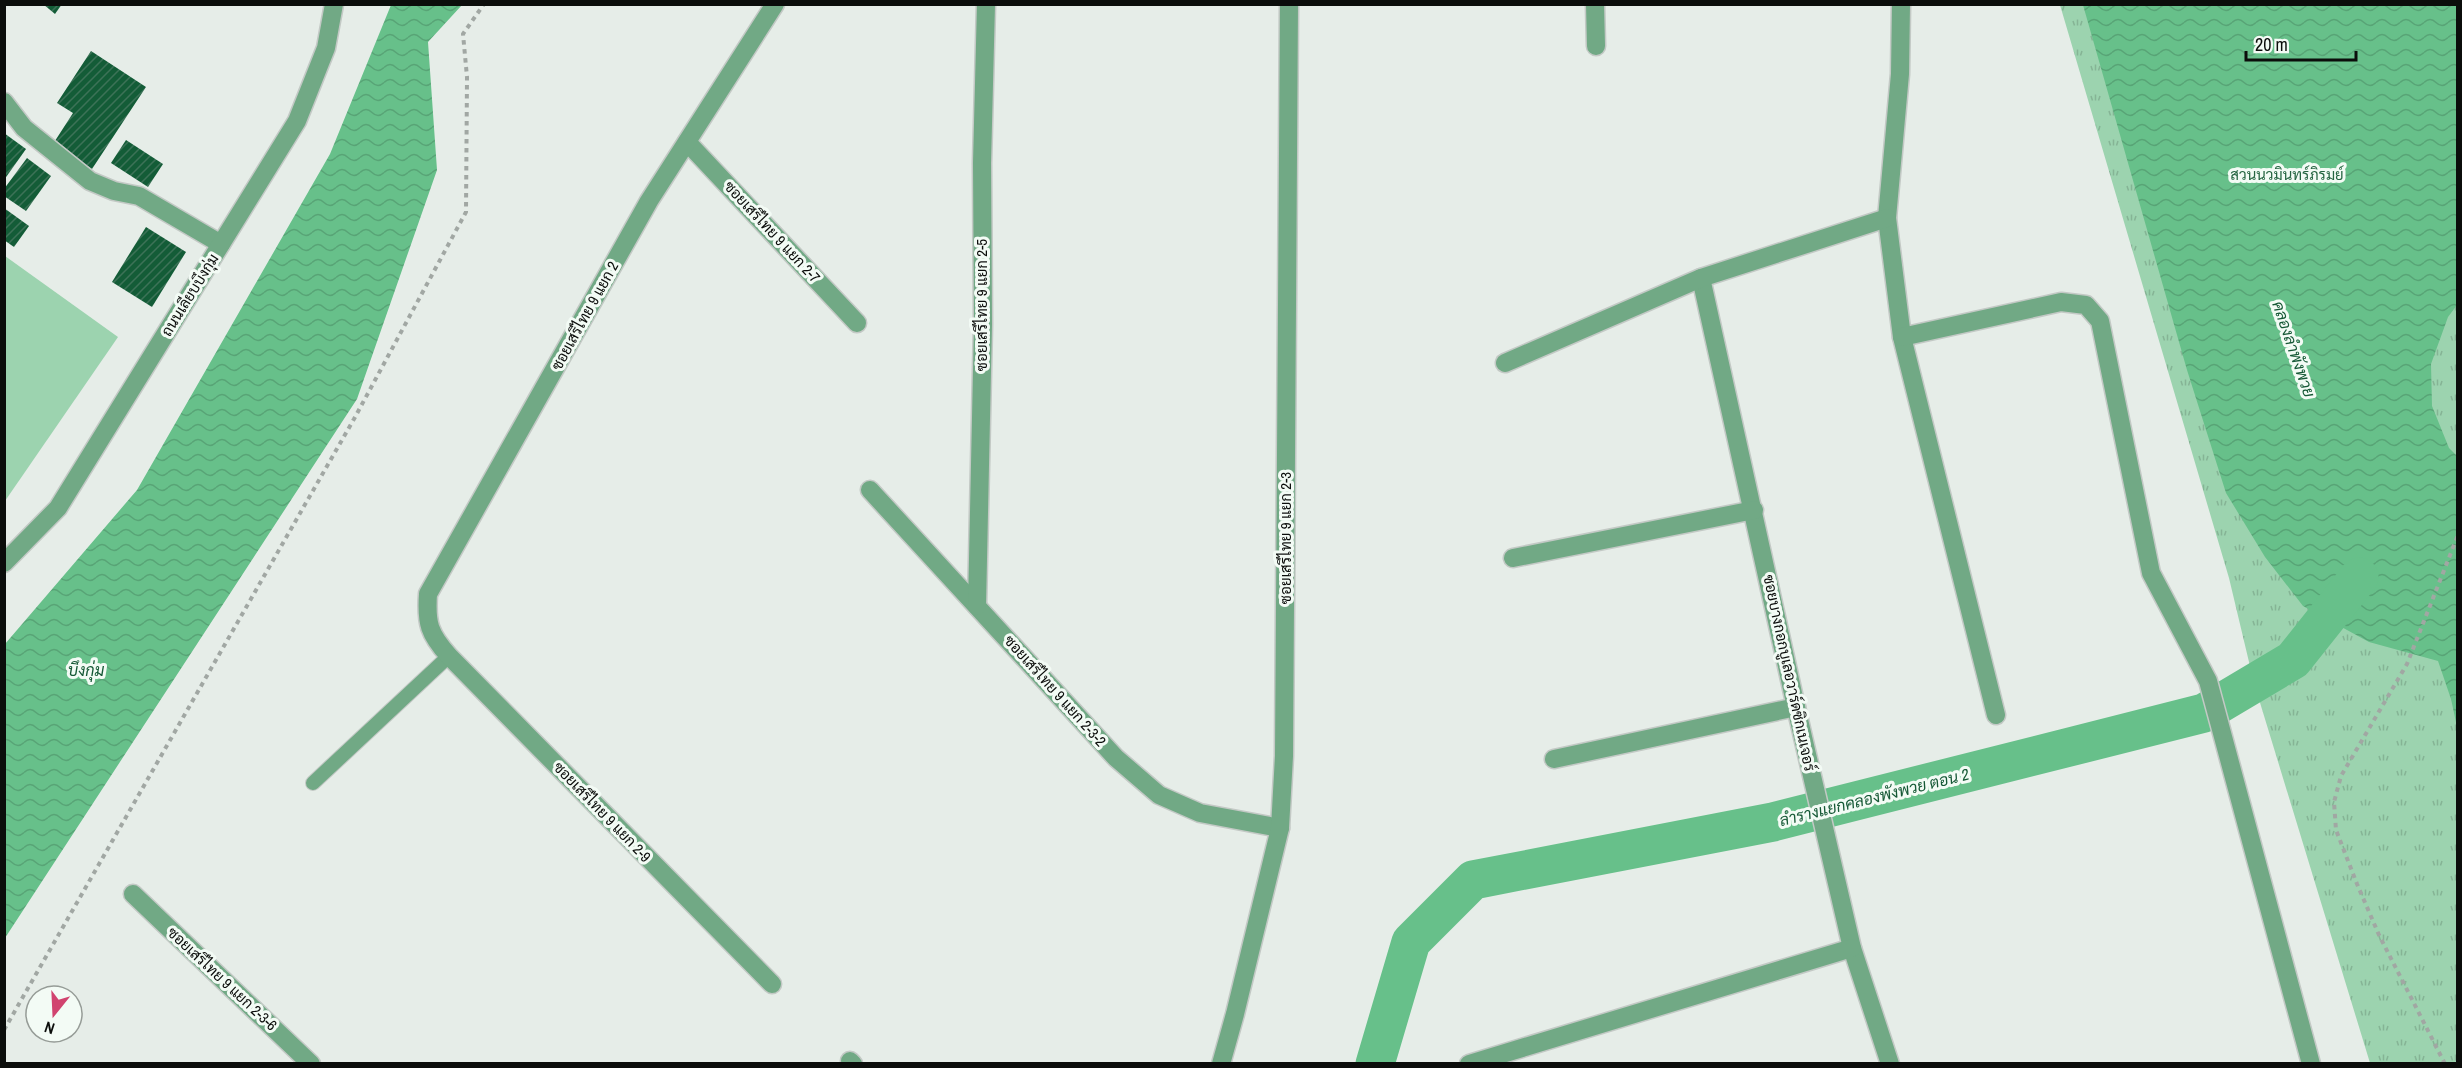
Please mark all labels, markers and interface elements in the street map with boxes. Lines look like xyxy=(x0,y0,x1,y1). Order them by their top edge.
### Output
scale bar xyxy=(2246,24,2356,62)
text: 20 m xyxy=(2255,32,2288,57)
park label: สวนนวมินทร์ภิรมย์ xyxy=(2230,164,2344,185)
street label: ซอยเสรีไทย 9 แยก 2-7 xyxy=(720,176,825,287)
street label: ซอยเสรีไทย 9 แยก 2-5 xyxy=(971,239,992,371)
street label: ถนนเลียบบึงกุ่ม xyxy=(156,249,224,341)
street label: ซอยเสรีไทย 9 แยก 2 xyxy=(546,257,623,374)
water label: คลองลำพังพวย xyxy=(2267,298,2321,400)
street label: ซอยเสรีไทย 9 แยก 2-3 xyxy=(1275,472,1296,604)
street label: ซอยบางกอกบูเลอวาร์ดซิกเนเจอร์ xyxy=(1758,573,1821,773)
street label: ซอยเสรีไทย 9 แยก 2-3-2 xyxy=(1000,630,1111,751)
water label: บึงกุ่ม xyxy=(68,659,104,682)
street label: ซอยเสรีไทย 9 แยก 2-9 xyxy=(549,757,656,867)
water label: ลำรางแยกคลองพังพวย ตอน 2 xyxy=(1777,763,1972,831)
street label: ซอยเสรีไทย 9 แยก 2-3-6 xyxy=(163,922,282,1035)
north arrow xyxy=(24,984,84,1044)
text: N xyxy=(41,1016,57,1040)

